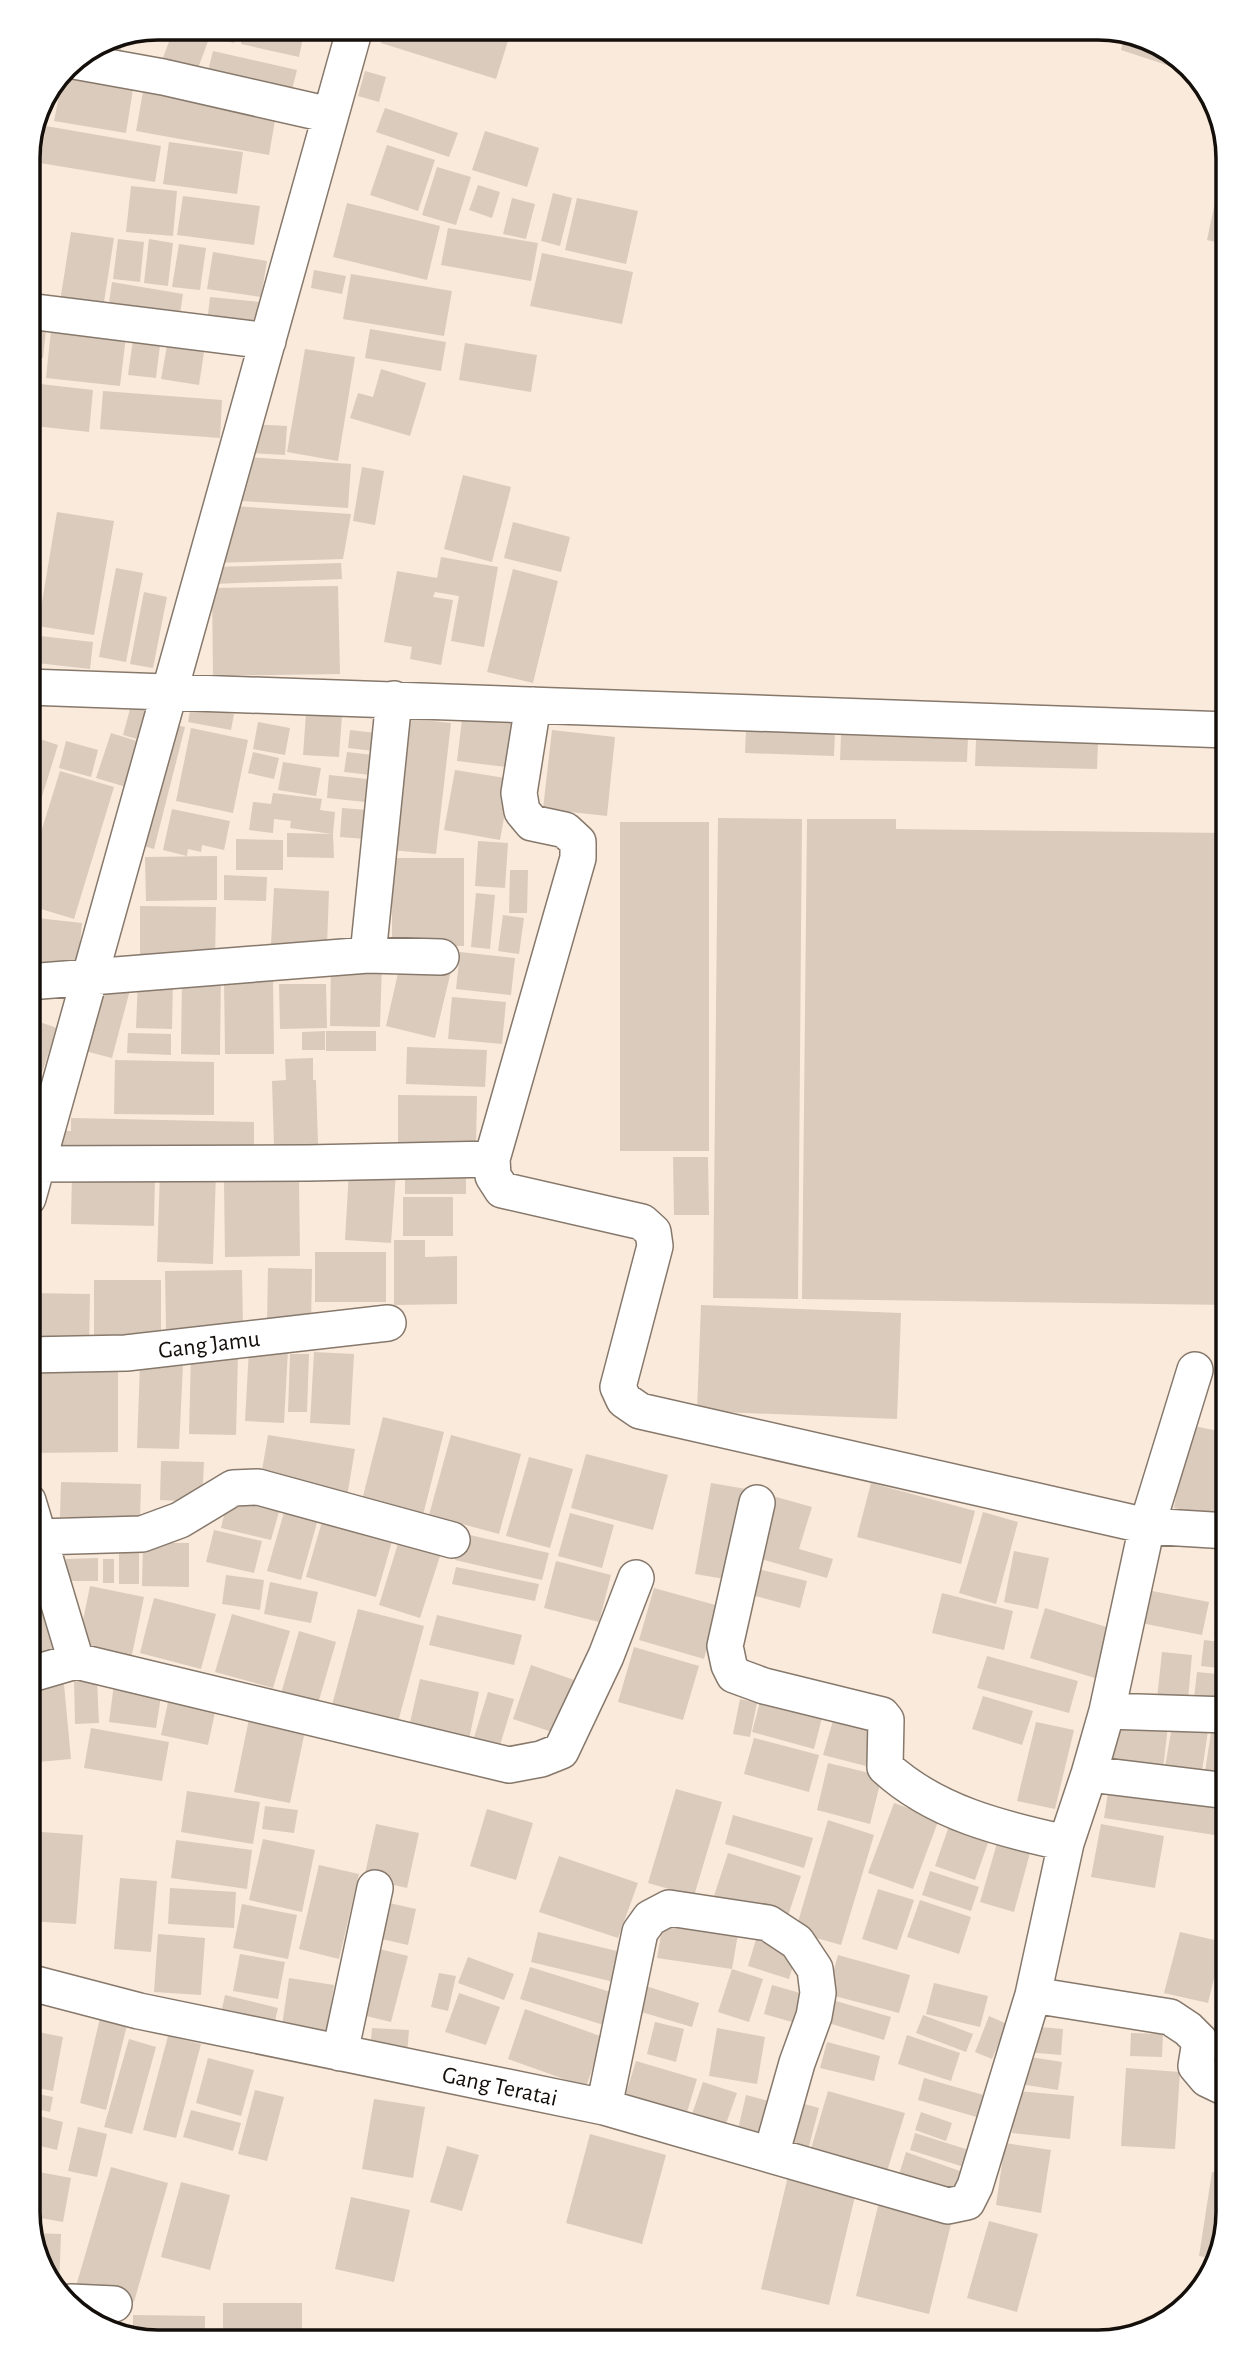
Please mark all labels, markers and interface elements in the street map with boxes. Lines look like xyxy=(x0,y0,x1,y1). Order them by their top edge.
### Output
street label: Gang Jamu xyxy=(157,1327,261,1363)
street label: Gang Teratai xyxy=(440,2063,560,2111)

